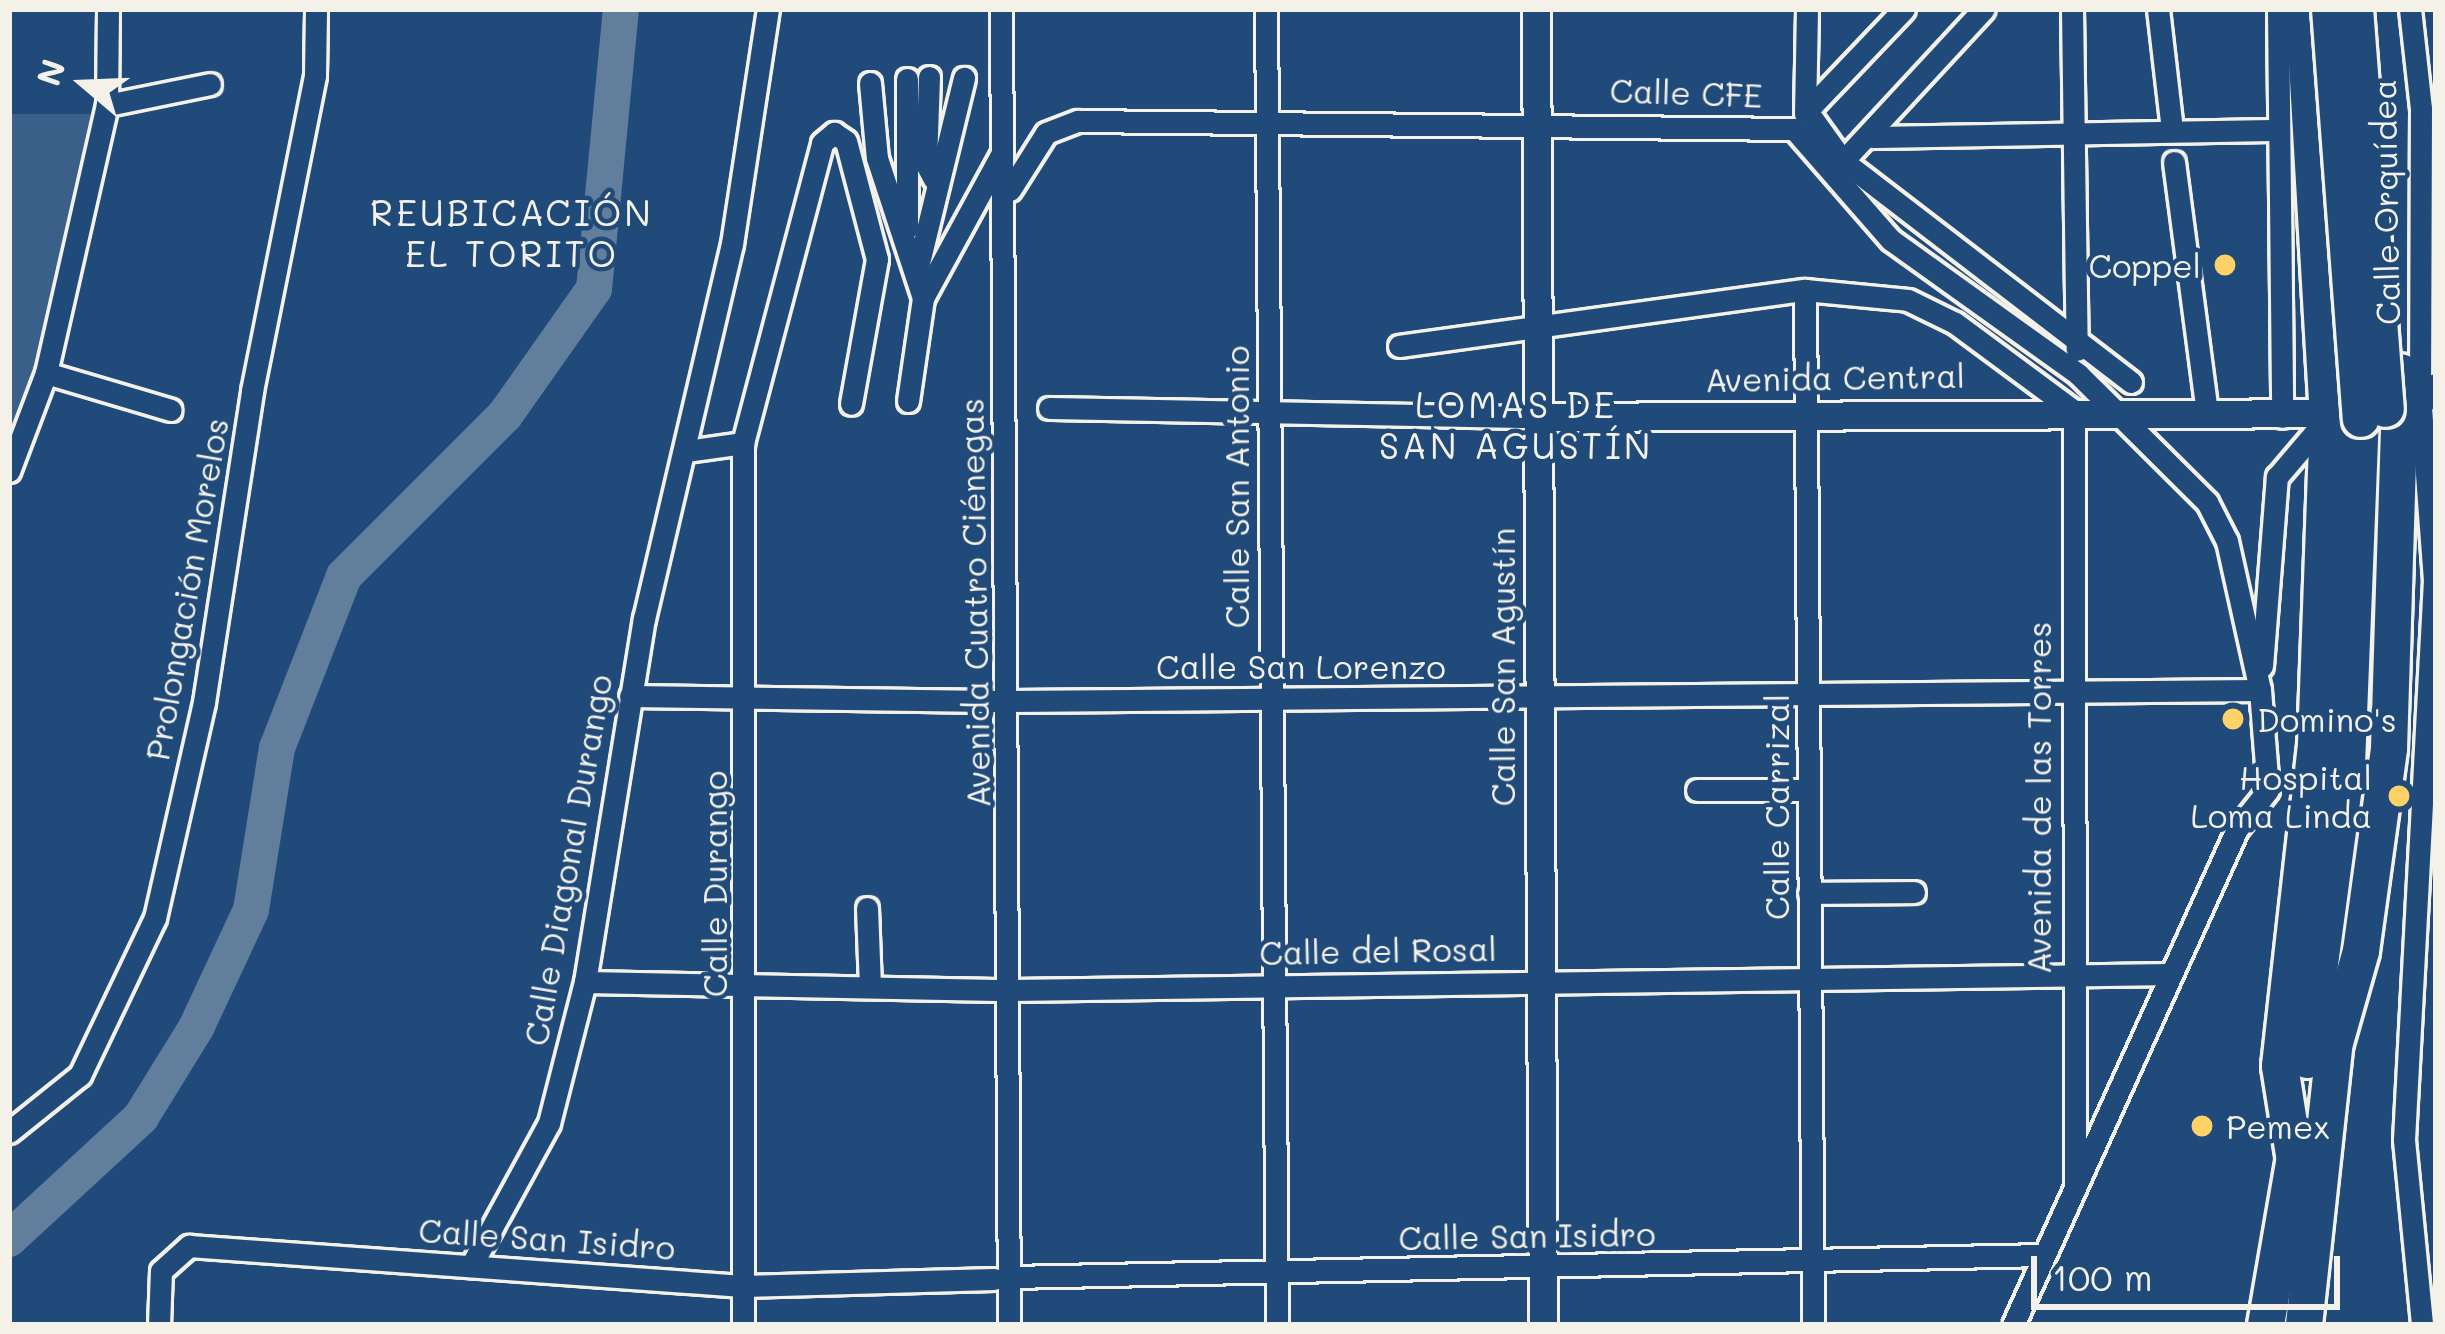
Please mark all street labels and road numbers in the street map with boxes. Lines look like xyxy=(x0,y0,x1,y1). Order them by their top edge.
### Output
street label: Calle CFE xyxy=(1609,70,1763,114)
street label: Calle Orquídea xyxy=(2363,79,2407,325)
street label: Calle San Antonio xyxy=(1216,346,1256,628)
street label: Avenida Central xyxy=(1705,355,1965,399)
street label: Avenida Cuatro Ciénegas xyxy=(951,398,997,808)
street label: Prolongación Morelos xyxy=(136,415,236,763)
street label: Calle San Agustín xyxy=(1482,528,1522,806)
street label: Avenida de las Torres xyxy=(2018,622,2058,974)
street label: Calle San Lorenzo xyxy=(1156,646,1446,686)
street label: Calle Diagonal Durango xyxy=(515,671,619,1049)
street label: Calle Carrizal xyxy=(1756,694,1796,920)
street label: Calle Durango xyxy=(694,771,734,997)
street label: Calle del Rosal xyxy=(1259,928,1497,972)
street label: Calle San Isidro xyxy=(417,1209,677,1267)
street label: Calle San Isidro xyxy=(1398,1213,1656,1257)

